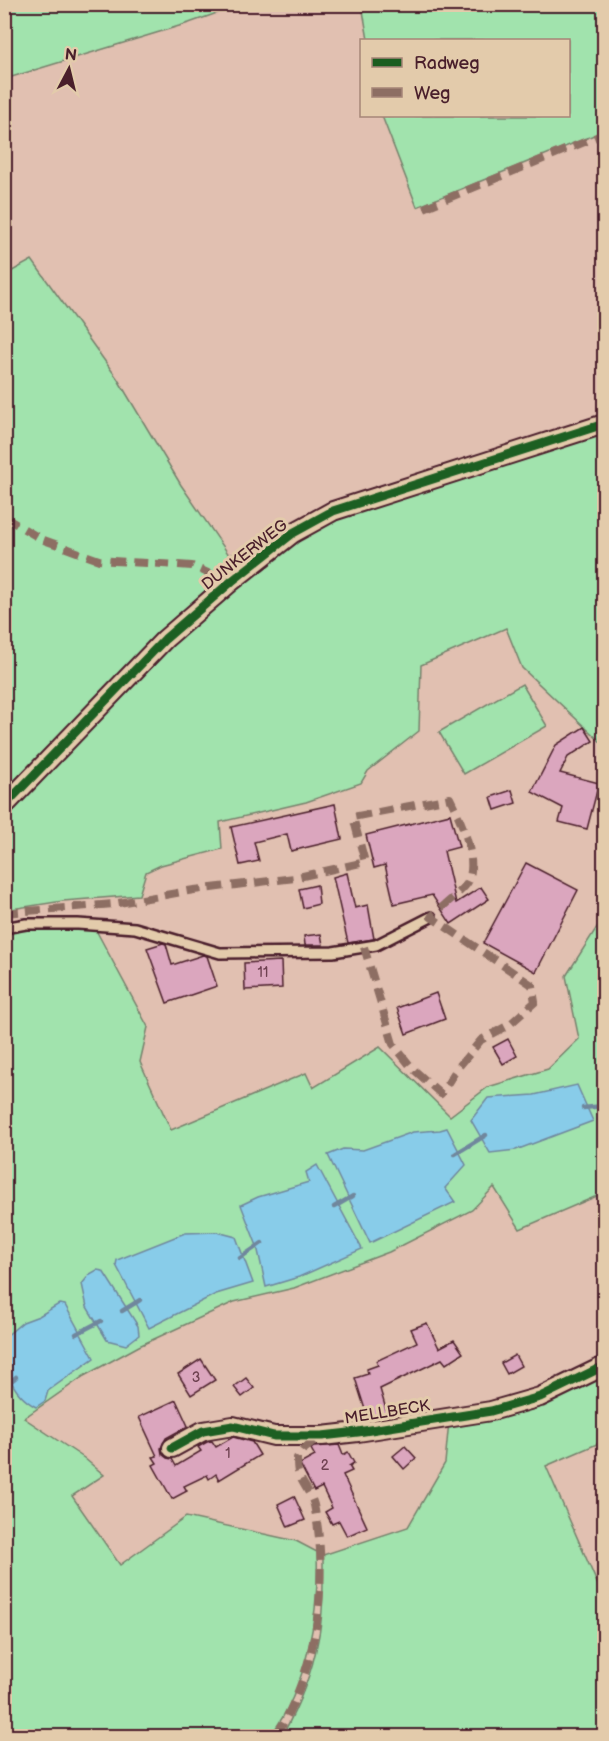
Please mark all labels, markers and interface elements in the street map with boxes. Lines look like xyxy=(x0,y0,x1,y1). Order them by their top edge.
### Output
north arrow xyxy=(39,39,99,99)
legend xyxy=(360,39,570,117)
text: N xyxy=(64,45,78,66)
text: Radweg xyxy=(414,53,480,74)
text: Weg xyxy=(414,83,450,104)
street label: DUNKERWEG xyxy=(198,516,292,595)
house number: 11 xyxy=(258,964,268,981)
house number: 3 xyxy=(192,1369,200,1386)
street label: MELLBECK xyxy=(343,1396,432,1429)
house number: 1 xyxy=(225,1445,231,1462)
house number: 2 xyxy=(321,1457,330,1474)

